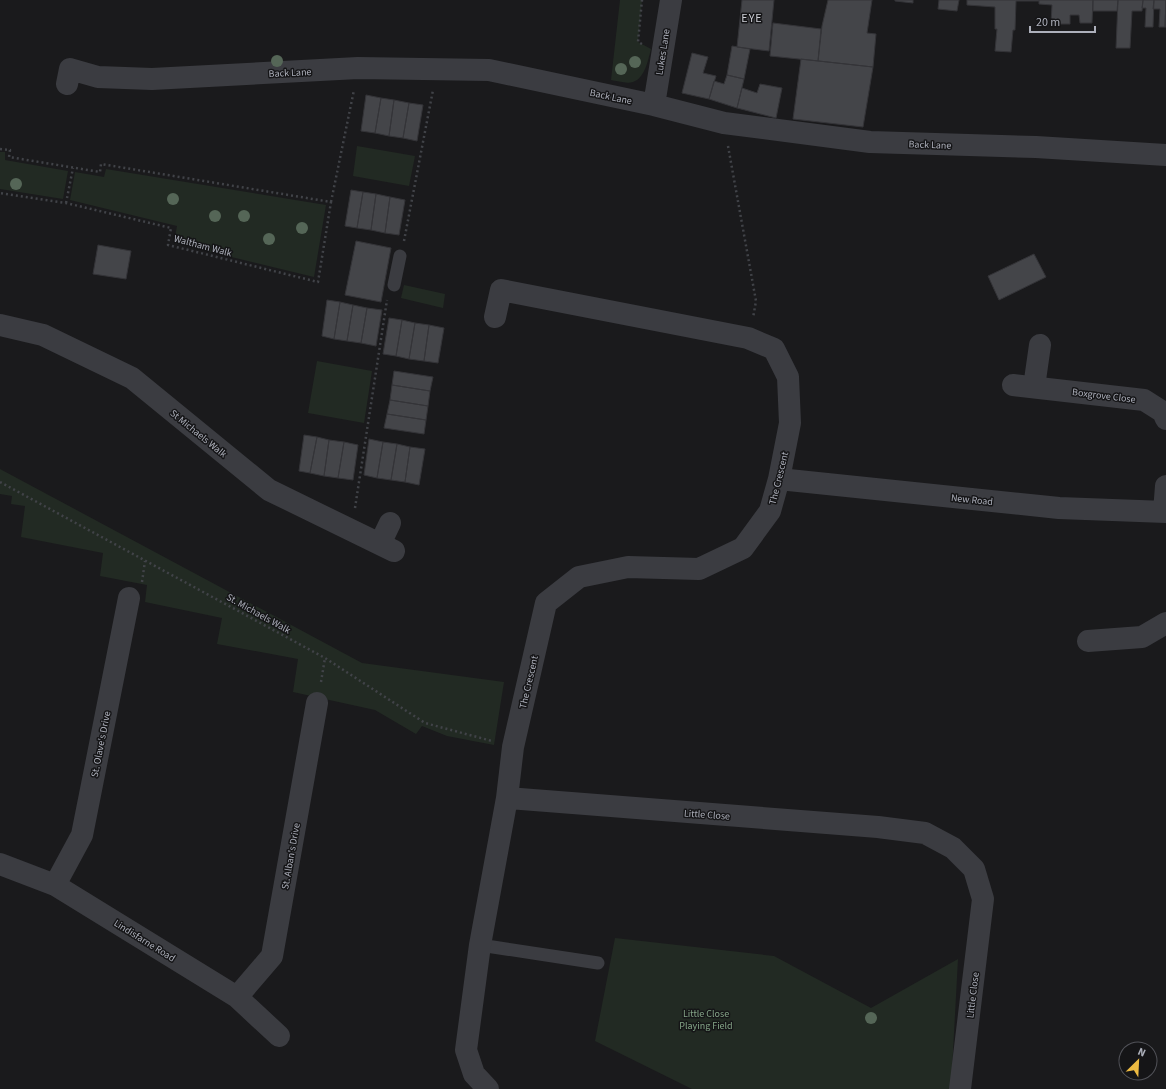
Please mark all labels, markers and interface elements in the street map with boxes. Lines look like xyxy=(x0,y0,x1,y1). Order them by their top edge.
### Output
scale bar xyxy=(1030,8,1095,34)
district label: EYE xyxy=(741,10,763,27)
text: 20 m xyxy=(1036,14,1060,31)
street label: Lukes Lane xyxy=(652,28,674,76)
street label: Back Lane xyxy=(268,65,312,81)
street label: Back Lane xyxy=(588,86,633,108)
street label: Back Lane xyxy=(908,137,952,153)
street label: Waltham Walk xyxy=(172,231,233,260)
street label: Boxgrove Close xyxy=(1071,385,1136,407)
street label: St Michaels Walk xyxy=(167,407,230,461)
street label: The Crescent xyxy=(766,450,792,506)
street label: New Road xyxy=(950,491,994,509)
street label: St. Michaels Walk xyxy=(224,590,293,637)
street label: The Crescent xyxy=(516,654,542,710)
street label: St. Olave's Drive xyxy=(88,710,114,778)
street label: Little Close xyxy=(683,806,730,824)
street label: St. Alban's Drive xyxy=(278,822,304,890)
street label: Lindisfarne Road xyxy=(111,916,178,965)
street label: Little Close xyxy=(963,971,983,1019)
park label: Little Close Playing Field xyxy=(679,1007,733,1033)
north arrow xyxy=(1118,1041,1158,1081)
text: N xyxy=(1135,1044,1148,1061)

